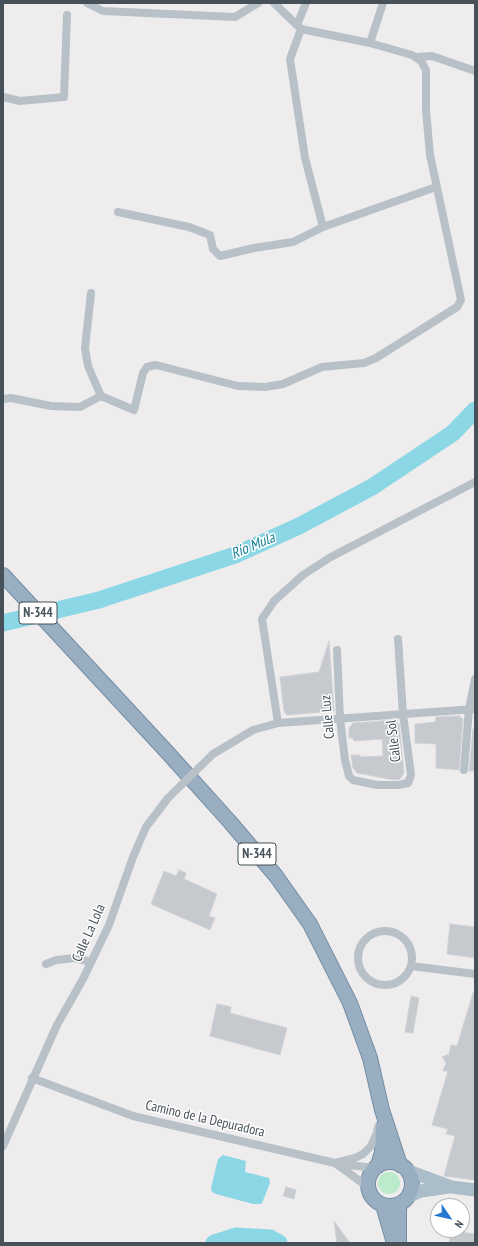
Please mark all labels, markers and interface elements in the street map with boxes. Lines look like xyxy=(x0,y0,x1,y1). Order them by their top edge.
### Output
water label: Río Mula xyxy=(228,529,278,563)
road number: N-344 xyxy=(19,602,57,624)
street label: Calle Luz xyxy=(318,694,338,740)
street label: Calle Sol xyxy=(383,719,405,763)
road number: N-344 xyxy=(238,843,276,865)
street label: Calle La Lola xyxy=(69,902,109,964)
street label: Camino de la Depuradora xyxy=(144,1097,266,1141)
north arrow xyxy=(430,1198,470,1238)
text: N xyxy=(452,1218,467,1231)

